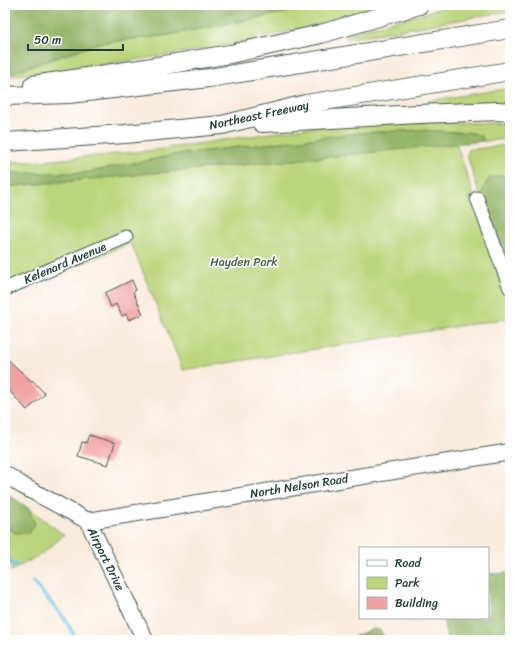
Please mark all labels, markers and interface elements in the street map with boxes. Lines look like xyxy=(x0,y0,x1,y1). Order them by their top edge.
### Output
scale bar xyxy=(28,26,123,52)
text: 50 m xyxy=(34,29,61,51)
street label: Northeast Freeway xyxy=(207,94,312,136)
street label: Kelenard Avenue xyxy=(20,236,110,290)
park label: Hayden Park xyxy=(210,251,278,273)
street label: North Nelson Road xyxy=(248,467,351,505)
street label: Airport Drive xyxy=(81,522,131,595)
legend xyxy=(359,547,489,619)
text: Road xyxy=(395,552,422,574)
text: Park xyxy=(395,572,420,594)
text: Building xyxy=(395,592,438,614)

